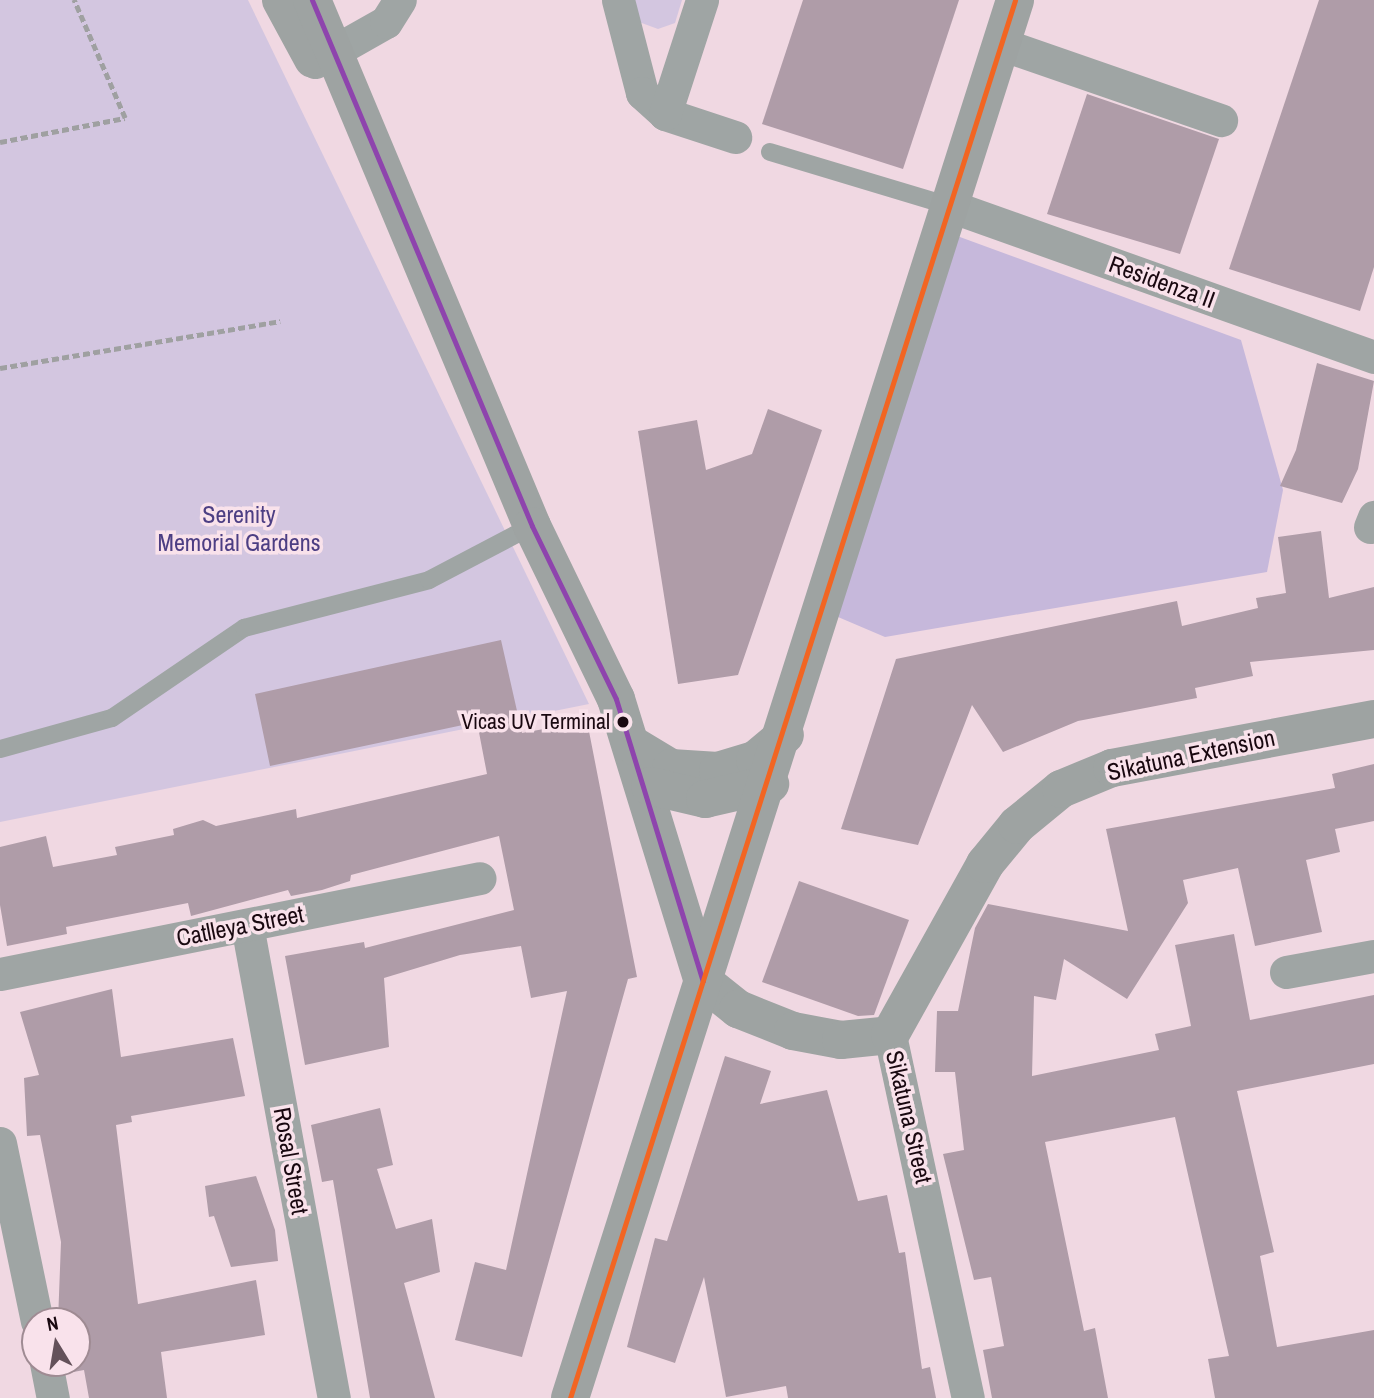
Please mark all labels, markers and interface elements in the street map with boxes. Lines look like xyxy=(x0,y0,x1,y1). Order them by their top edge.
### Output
street label: Residenza II xyxy=(1105,250,1219,314)
park label: Serenity Memorial Gardens xyxy=(158,501,320,557)
place label: Vicas UV Terminal xyxy=(461,709,610,735)
marker: Vicas UV Terminal xyxy=(616,715,630,729)
street label: Sikatuna Extension xyxy=(1105,723,1277,787)
street label: Catlleya Street xyxy=(174,900,306,952)
street label: Sikatuna Street xyxy=(880,1048,938,1186)
street label: Rosal Street xyxy=(267,1105,315,1217)
north arrow xyxy=(21,1307,91,1377)
text: N xyxy=(44,1310,60,1337)

